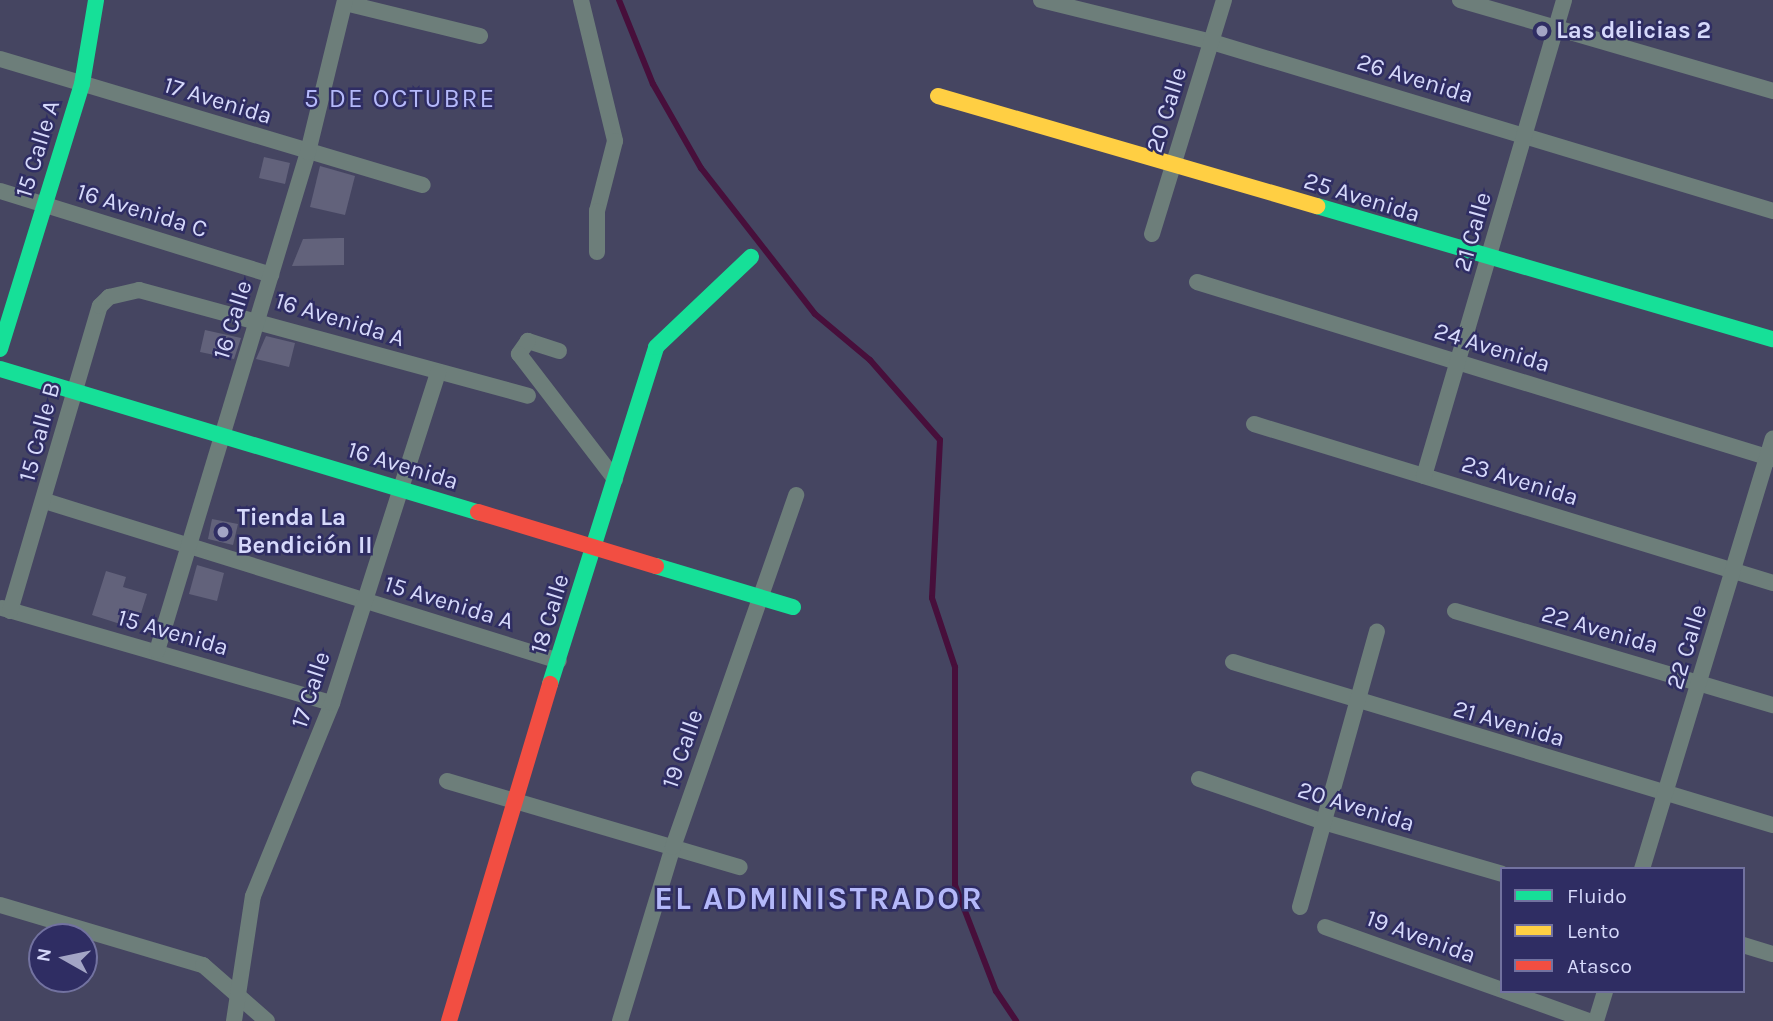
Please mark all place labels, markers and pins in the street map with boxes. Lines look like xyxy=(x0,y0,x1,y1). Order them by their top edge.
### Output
place label: Las delicias 2 xyxy=(1556,17,1711,45)
marker: Las delicias 2 xyxy=(1534,23,1550,39)
place label: Tienda La Bendición II xyxy=(237,504,373,560)
marker: Tienda La Bendición II xyxy=(215,524,231,540)

